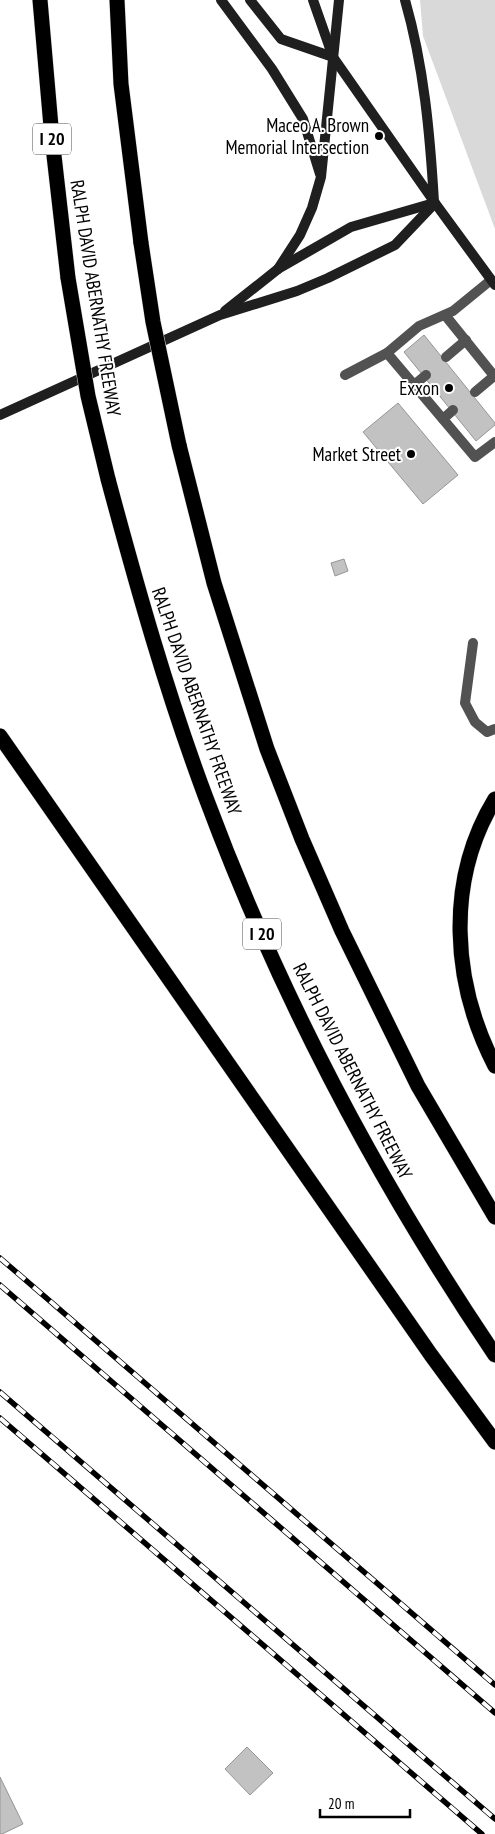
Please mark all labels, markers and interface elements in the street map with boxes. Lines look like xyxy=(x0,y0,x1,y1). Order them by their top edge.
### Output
place label: Maceo A. Brown Memorial Intersection xyxy=(225,113,369,159)
road number: I 20 xyxy=(33,124,71,154)
marker: Maceo A. Brown Memorial Intersection xyxy=(373,130,385,142)
street label: RALPH DAVID ABERNATHY FREEWAY xyxy=(65,178,127,418)
place label: Exxon xyxy=(399,376,439,400)
marker: Exxon xyxy=(443,382,455,394)
place label: Market Street xyxy=(312,442,402,466)
marker: Market Street xyxy=(405,448,417,460)
street label: RALPH DAVID ABERNATHY FREEWAY xyxy=(147,584,247,818)
road number: I 20 xyxy=(243,919,281,950)
street label: RALPH DAVID ABERNATHY FREEWAY xyxy=(288,959,418,1183)
scale bar xyxy=(320,1786,410,1818)
text: 20 m xyxy=(328,1794,354,1813)

